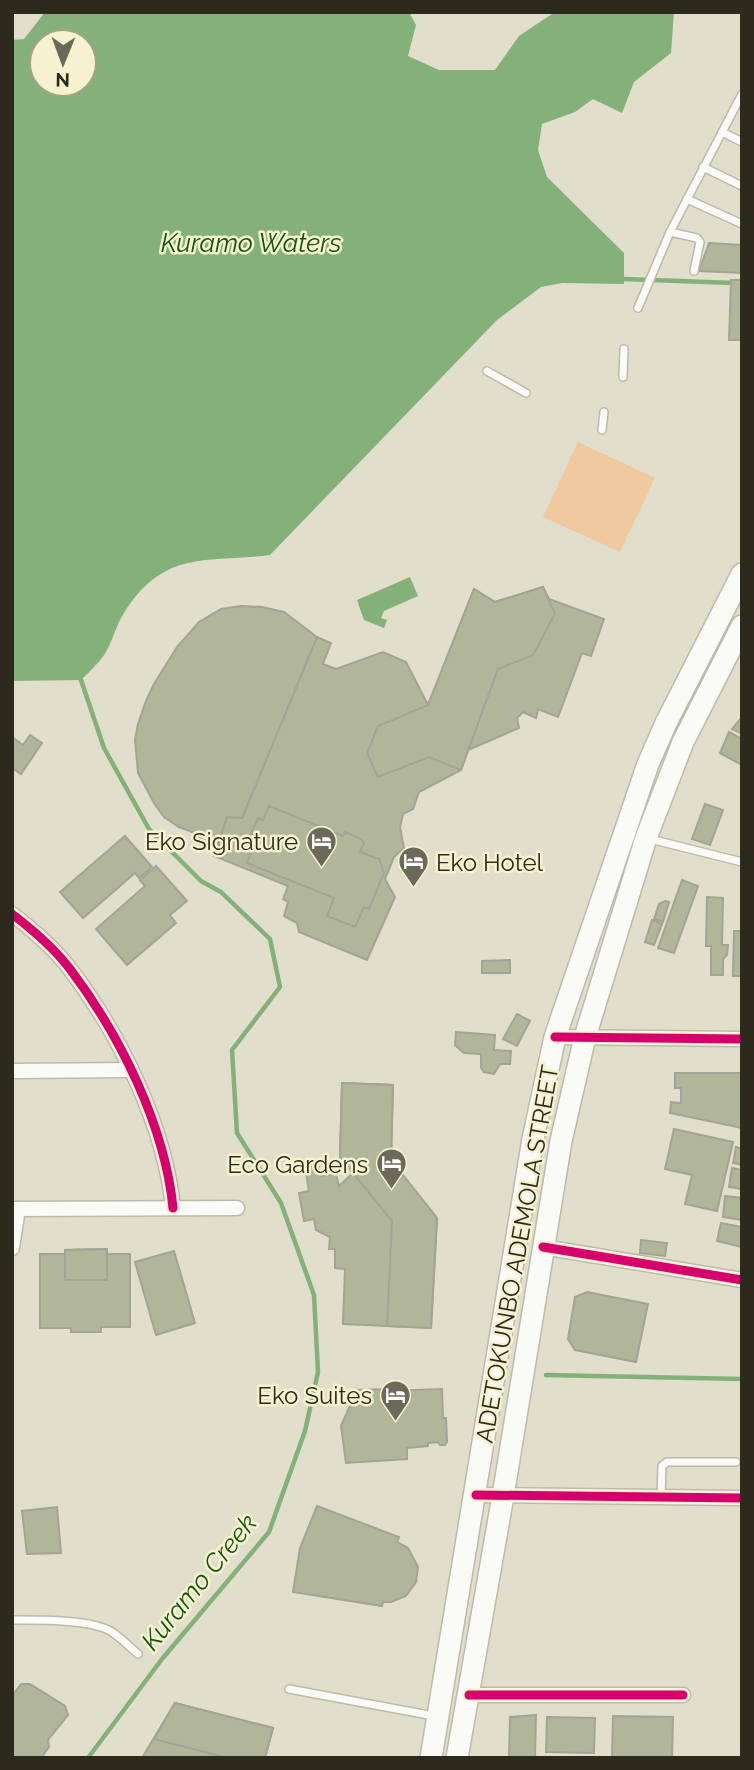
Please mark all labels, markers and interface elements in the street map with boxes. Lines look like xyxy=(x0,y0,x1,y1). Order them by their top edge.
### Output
north arrow xyxy=(28,28,98,98)
text: N xyxy=(55,69,70,91)
water label: Kuramo Waters xyxy=(161,228,341,258)
hotel icon: Eko Signature xyxy=(304,824,338,868)
place label: Eko Signature xyxy=(145,827,298,856)
hotel icon: Eko Hotel xyxy=(396,845,430,889)
place label: Eko Hotel xyxy=(436,848,544,877)
street label: ADETOKUNBO ADEMOLA STREET xyxy=(469,1063,565,1445)
hotel icon: Eco Gardens xyxy=(374,1147,408,1191)
place label: Eco Gardens xyxy=(227,1150,368,1179)
hotel icon: Eko Suites xyxy=(378,1378,412,1422)
place label: Eko Suites xyxy=(257,1381,372,1410)
water label: Kuramo Creek xyxy=(135,1508,263,1656)

